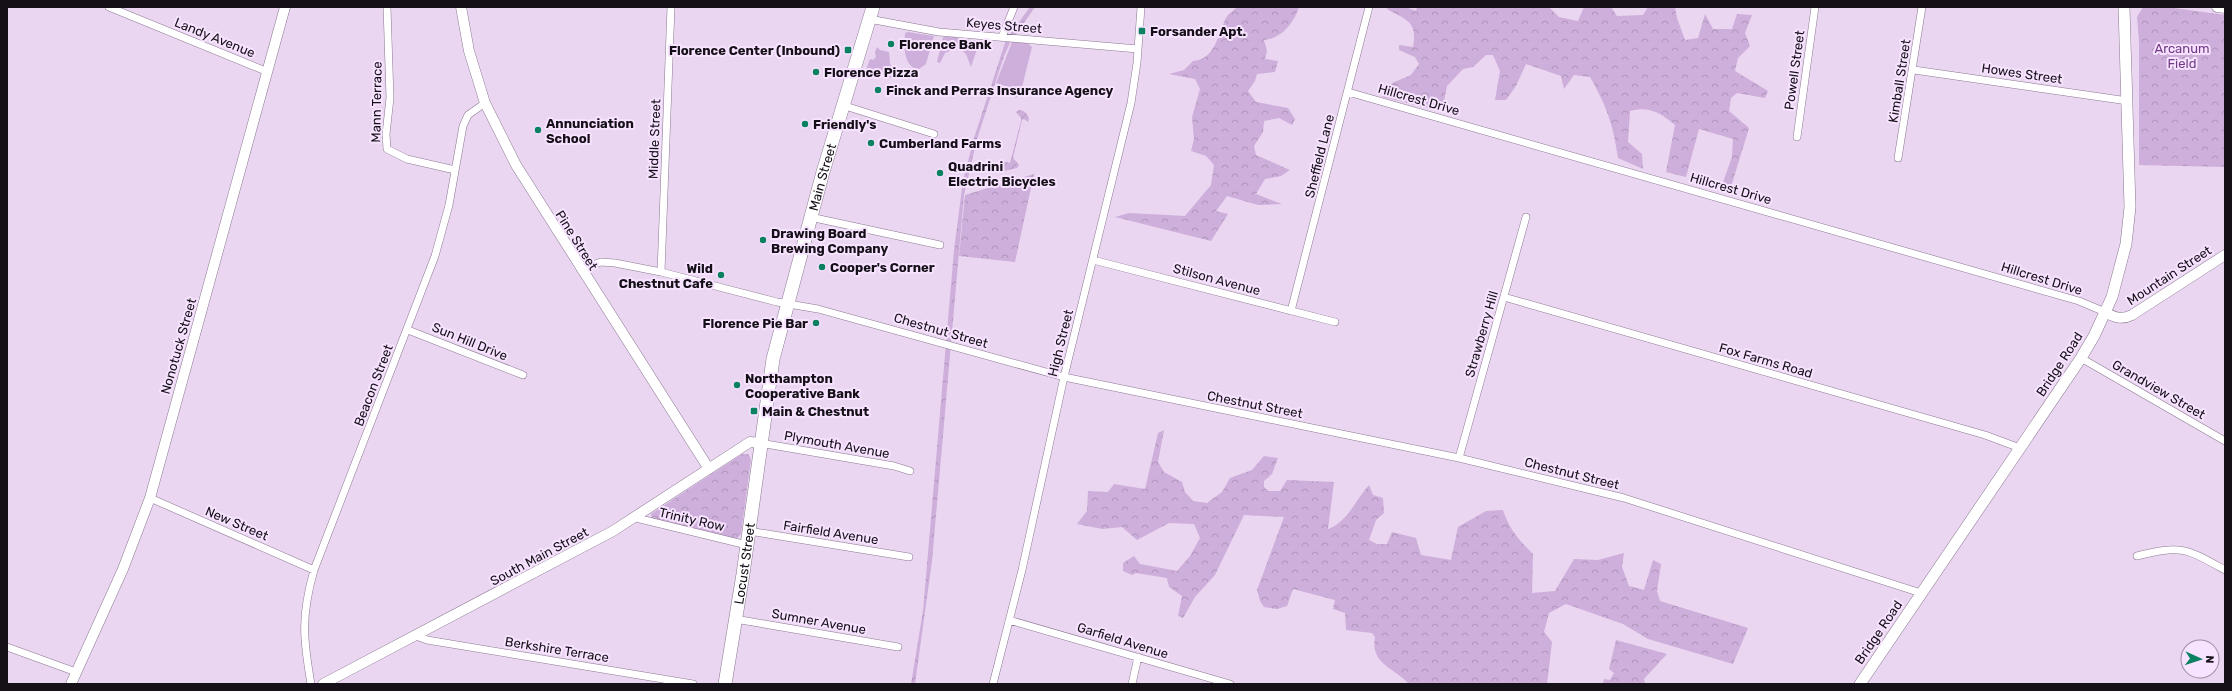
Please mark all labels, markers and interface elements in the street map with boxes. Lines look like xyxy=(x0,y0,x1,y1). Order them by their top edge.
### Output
street label: Landy Avenue xyxy=(172,15,257,60)
street label: Keyes Street xyxy=(965,15,1043,36)
place label: Forsander Apt. xyxy=(1150,24,1246,39)
marker: Forsander Apt. xyxy=(1137,26,1147,36)
street label: Powell Street xyxy=(1781,29,1807,111)
place label: Florence Bank xyxy=(899,37,992,52)
street label: Kimball Street xyxy=(1885,38,1914,124)
marker: Florence Bank xyxy=(886,39,896,49)
park label: Arcanum Field xyxy=(2154,41,2210,71)
place label: Florence Center (Inbound) xyxy=(669,43,840,58)
marker: Florence Center (Inbound) xyxy=(843,45,853,55)
street label: Howes Street xyxy=(1981,60,2063,87)
street label: Mann Terrace xyxy=(368,61,385,143)
place label: Florence Pizza xyxy=(824,65,918,80)
marker: Florence Pizza xyxy=(811,67,821,77)
street label: Hillcrest Drive xyxy=(1376,81,1461,118)
place label: Finck and Perras Insurance Agency xyxy=(886,83,1114,98)
marker: Finck and Perras Insurance Agency xyxy=(873,85,883,95)
street label: Middle Street xyxy=(646,99,663,179)
street label: Sheffield Lane xyxy=(1302,113,1337,199)
place label: Annunciation School xyxy=(546,116,634,146)
place label: Friendly's xyxy=(813,117,876,132)
marker: Friendly's xyxy=(800,119,810,129)
marker: Annunciation School xyxy=(533,125,543,135)
place label: Cumberland Farms xyxy=(879,136,1001,151)
marker: Cumberland Farms xyxy=(866,138,876,148)
street label: Main Street xyxy=(806,142,839,213)
place label: Quadrini Electric Bicycles xyxy=(948,159,1056,189)
marker: Quadrini Electric Bicycles xyxy=(935,168,945,178)
street label: Hillcrest Drive xyxy=(1688,170,1773,207)
street label: Pine Street xyxy=(552,208,601,273)
place label: Drawing Board Brewing Company xyxy=(771,226,888,256)
marker: Drawing Board Brewing Company xyxy=(758,235,768,245)
street label: Mountain Street xyxy=(2124,243,2214,308)
street label: Hillcrest Drive xyxy=(1999,259,2084,298)
place label: Cooper's Corner xyxy=(830,260,935,275)
place label: Wild Chestnut Cafe xyxy=(619,261,713,291)
street label: Stilson Avenue xyxy=(1172,261,1262,298)
marker: Cooper's Corner xyxy=(817,262,827,272)
marker: Wild Chestnut Cafe xyxy=(716,270,726,280)
street label: Strawberry Hill xyxy=(1462,289,1501,379)
street label: Nonotuck Street xyxy=(158,296,199,396)
street label: High Street xyxy=(1045,308,1077,379)
street label: Chestnut Street xyxy=(892,310,990,351)
place label: Florence Pie Bar xyxy=(702,316,808,331)
marker: Florence Pie Bar xyxy=(811,318,821,328)
street label: Sun Hill Drive xyxy=(430,319,510,363)
street label: Bridge Road xyxy=(2033,329,2087,400)
street label: Fox Farms Road xyxy=(1717,340,1814,381)
street label: Beacon Street xyxy=(351,342,396,428)
street label: Grandview Street xyxy=(2110,357,2208,422)
place label: Northampton Cooperative Bank xyxy=(745,371,860,401)
marker: Northampton Cooperative Bank xyxy=(732,380,742,390)
street label: Chestnut Street xyxy=(1206,388,1304,421)
place label: Main & Chestnut xyxy=(762,404,869,419)
marker: Main & Chestnut xyxy=(749,406,759,416)
street label: Plymouth Avenue xyxy=(783,428,891,461)
street label: Chestnut Street xyxy=(1523,454,1621,493)
street label: New Street xyxy=(203,503,271,543)
street label: Trinity Row xyxy=(658,505,726,534)
street label: Fairfield Avenue xyxy=(782,518,880,547)
street label: Locust Street xyxy=(731,522,758,605)
street label: South Main Street xyxy=(488,524,591,589)
street label: Bridge Road xyxy=(1852,598,1906,668)
street label: Sumner Avenue xyxy=(771,606,867,637)
street label: Garfield Avenue xyxy=(1075,619,1170,661)
street label: Berkshire Terrace xyxy=(504,634,610,665)
north arrow xyxy=(2180,639,2220,679)
text: N xyxy=(2203,655,2216,664)

